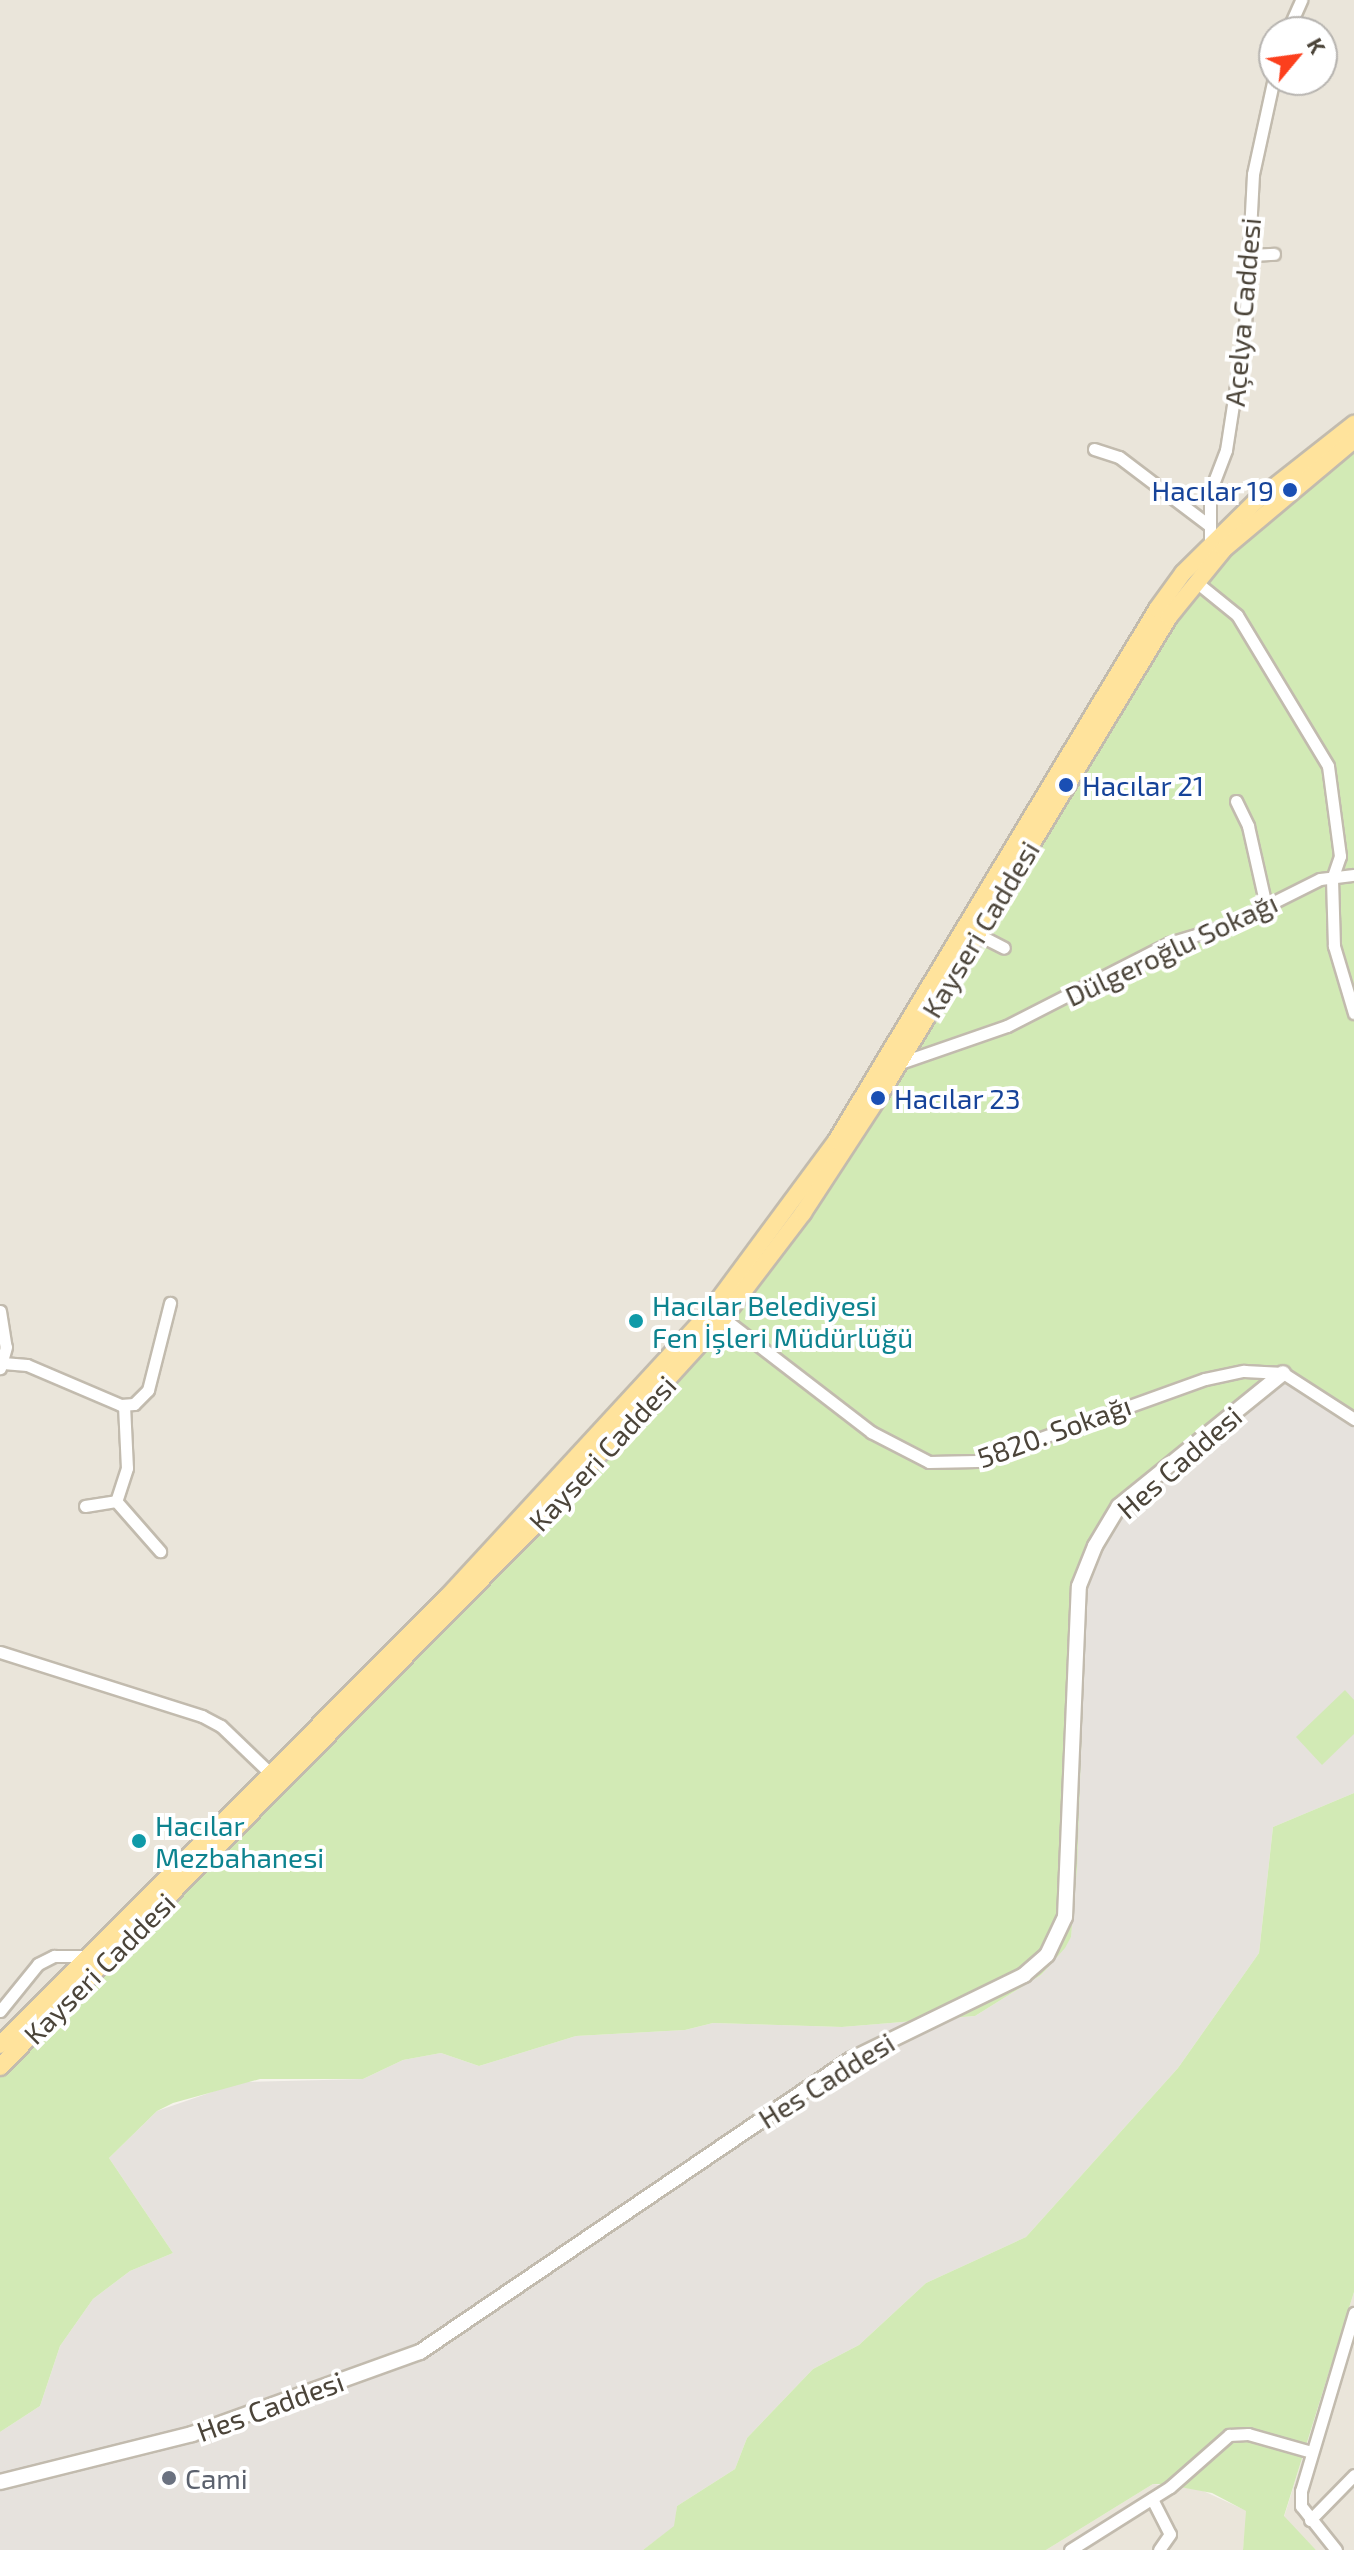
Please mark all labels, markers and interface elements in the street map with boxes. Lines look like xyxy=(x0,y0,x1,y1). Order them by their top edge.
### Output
north arrow xyxy=(1258,16,1338,96)
text: K xyxy=(1302,33,1332,58)
street label: Açelya Caddesi xyxy=(1217,216,1267,408)
place label: Hacılar 19 xyxy=(1151,473,1274,507)
marker: Hacılar 19 xyxy=(1281,481,1299,499)
place label: Hacılar 21 xyxy=(1082,768,1205,802)
marker: Hacılar 21 xyxy=(1057,776,1075,794)
street label: Kayseri Caddesi xyxy=(914,835,1046,1023)
street label: Dülgeroğlu Sokağı xyxy=(1060,885,1282,1013)
place label: Hacılar 23 xyxy=(894,1081,1021,1115)
marker: Hacılar 23 xyxy=(869,1089,887,1107)
place label: Hacılar Belediyesi Fen İşleri Müdürlüğü xyxy=(652,1288,913,1354)
marker: Hacılar Belediyesi Fen İşleri Müdürlüğü xyxy=(627,1312,645,1330)
street label: Kayseri Caddesi xyxy=(522,1368,682,1538)
street label: 5820. Sokağı xyxy=(973,1388,1135,1474)
street label: Hes Caddesi xyxy=(1110,1399,1248,1525)
place label: Hacılar Mezbahanesi xyxy=(155,1808,324,1874)
marker: Hacılar Mezbahanesi xyxy=(130,1832,148,1850)
street label: Kayseri Caddesi xyxy=(16,1885,182,2051)
street label: Hes Caddesi xyxy=(752,2025,900,2135)
street label: Hes Caddesi xyxy=(192,2364,348,2448)
place label: Cami xyxy=(185,2461,248,2495)
marker: Cami xyxy=(160,2469,178,2487)

